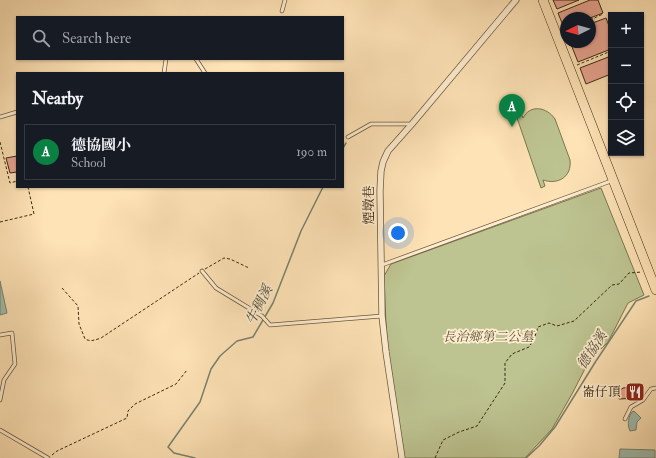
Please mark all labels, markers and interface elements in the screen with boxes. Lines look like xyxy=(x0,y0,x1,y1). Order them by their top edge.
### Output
north arrow xyxy=(560,12,596,48)
map controls xyxy=(608,12,644,156)
button: + xyxy=(608,12,644,48)
search box xyxy=(16,16,344,60)
icon: search xyxy=(30,27,52,49)
text: Search here xyxy=(62,29,131,48)
button: − xyxy=(608,48,644,84)
button: locate xyxy=(608,84,644,120)
text: Nearby xyxy=(32,88,83,109)
pin: A xyxy=(499,94,525,127)
button: layers xyxy=(608,120,644,156)
text: 德協國小 xyxy=(71,136,131,155)
text: A xyxy=(42,144,50,160)
text: 190 m xyxy=(296,144,327,160)
text: School xyxy=(71,155,106,171)
street label: 煙墩巷 xyxy=(361,185,377,225)
your location xyxy=(388,223,408,243)
water label: 牛稠溪 xyxy=(242,281,277,328)
water label: 德協溪 xyxy=(573,326,612,372)
park label: 長治鄉第二公墓 xyxy=(442,329,535,345)
restaurant icon: 崙仔頂 xyxy=(624,381,646,403)
place label: 崙仔頂 xyxy=(582,384,621,400)

